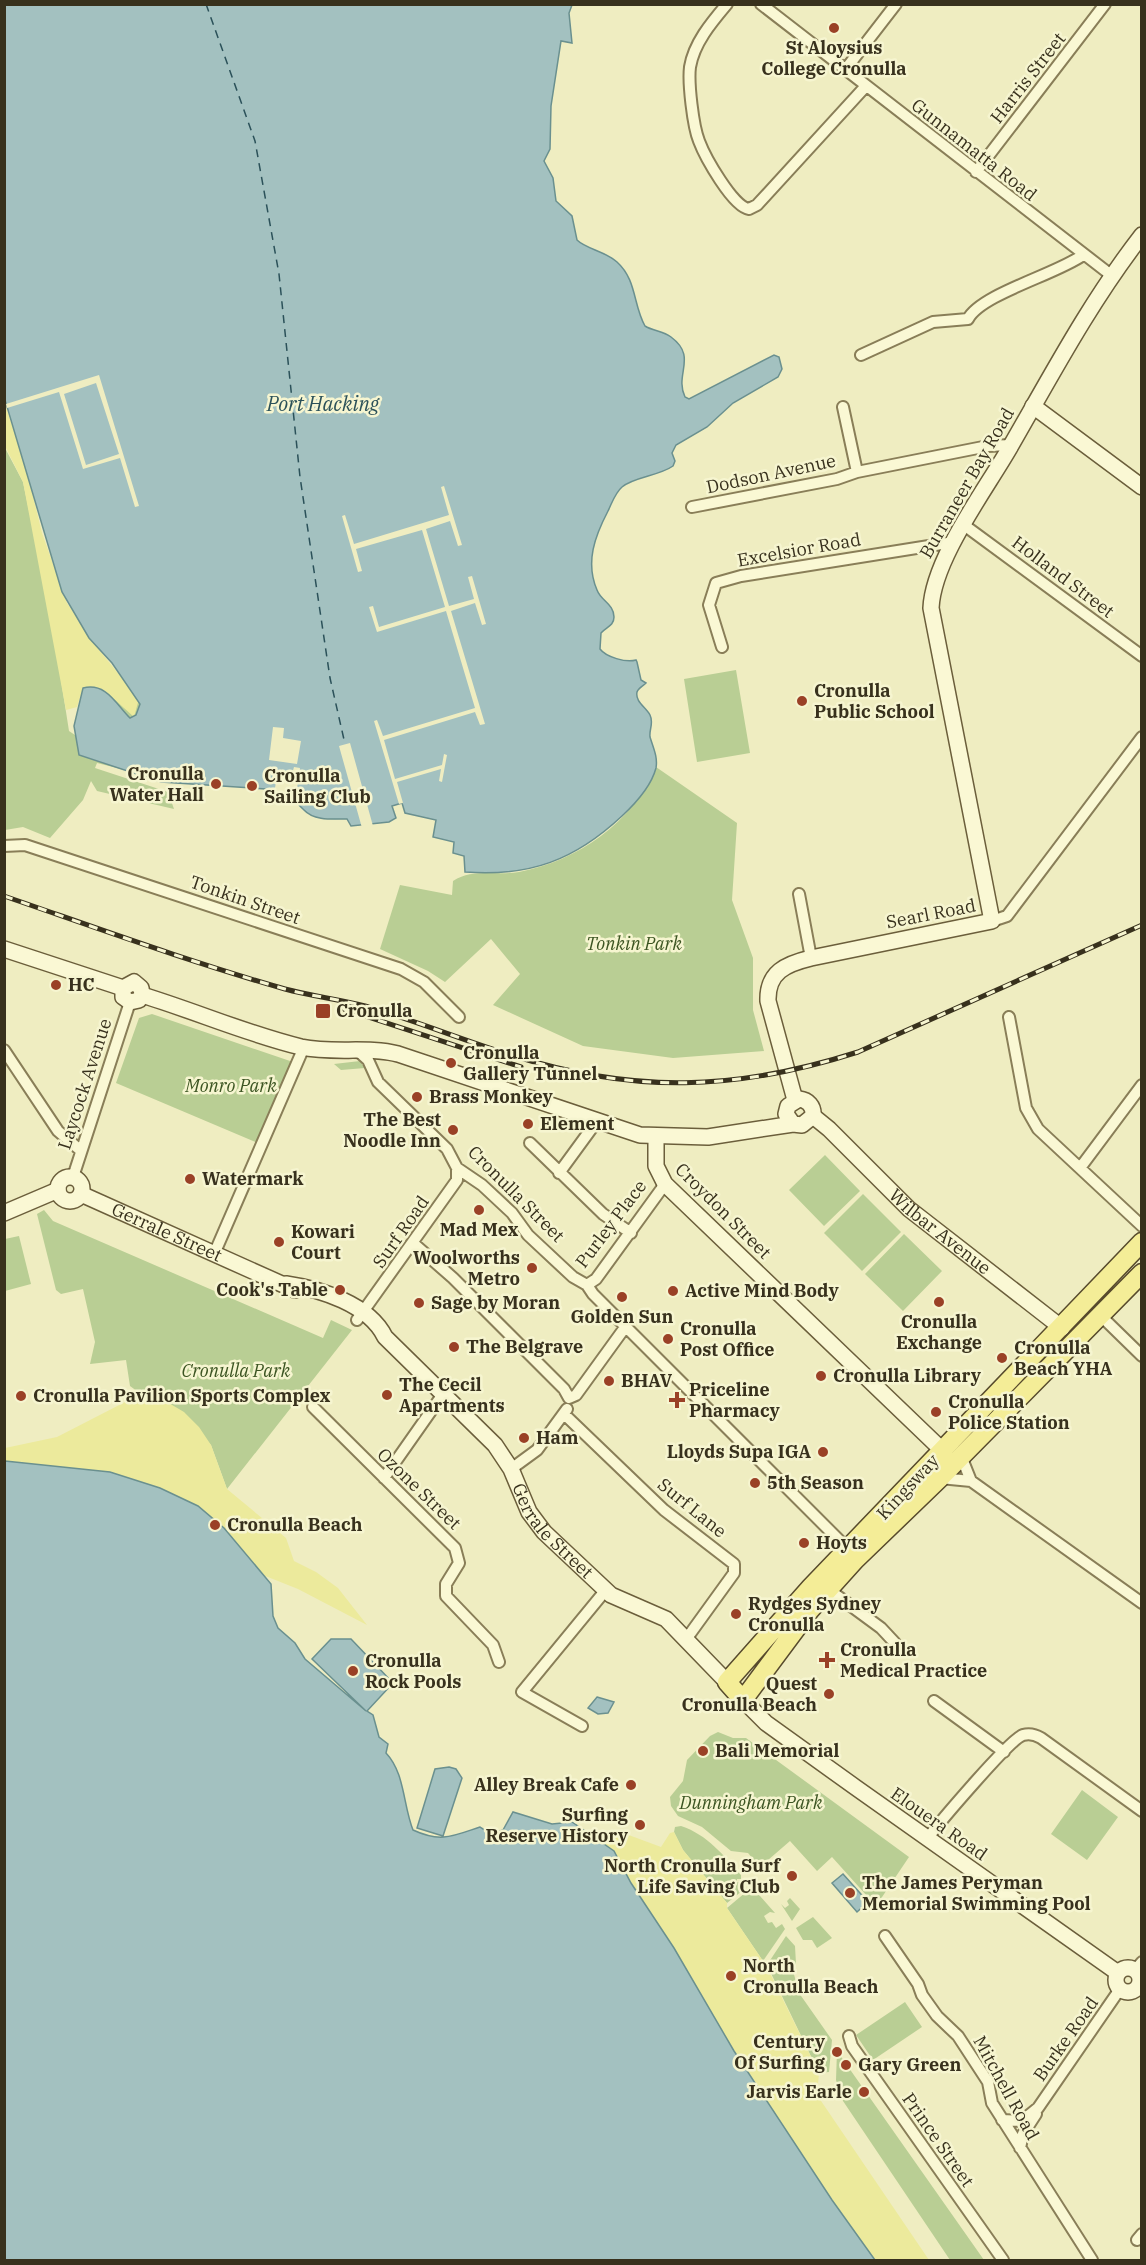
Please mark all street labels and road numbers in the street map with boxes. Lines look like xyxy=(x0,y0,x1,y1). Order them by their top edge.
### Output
street label: Harris Street xyxy=(985,28,1070,128)
street label: Gunnamatta Road xyxy=(907,93,1042,206)
street label: Burraneer Bay Road xyxy=(914,403,1019,562)
street label: Dodson Avenue xyxy=(704,449,838,498)
street label: Excelsior Road xyxy=(735,527,863,572)
street label: Holland Street xyxy=(1008,531,1119,623)
street label: Tonkin Street xyxy=(187,870,303,929)
street label: Searl Road xyxy=(884,894,978,933)
street label: Laycock Avenue xyxy=(53,1015,117,1152)
street label: Cronulla Street xyxy=(463,1140,570,1247)
street label: Croydon Street xyxy=(671,1158,776,1263)
street label: Purley Place xyxy=(570,1175,651,1272)
street label: Wilbar Avenue xyxy=(884,1184,996,1279)
street label: Surf Road xyxy=(367,1191,434,1272)
street label: Gerrale Street xyxy=(108,1197,226,1267)
street label: Ozone Street xyxy=(373,1443,466,1534)
street label: Kingsway xyxy=(871,1449,944,1524)
street label: Surf Lane xyxy=(653,1473,731,1542)
street label: Gerrale Street xyxy=(507,1480,598,1583)
street label: Elouera Road xyxy=(886,1782,992,1865)
street label: Burke Road xyxy=(1028,1992,1103,2085)
street label: Mitchell Road xyxy=(968,2032,1045,2144)
street label: Prince Street xyxy=(898,2088,979,2191)

